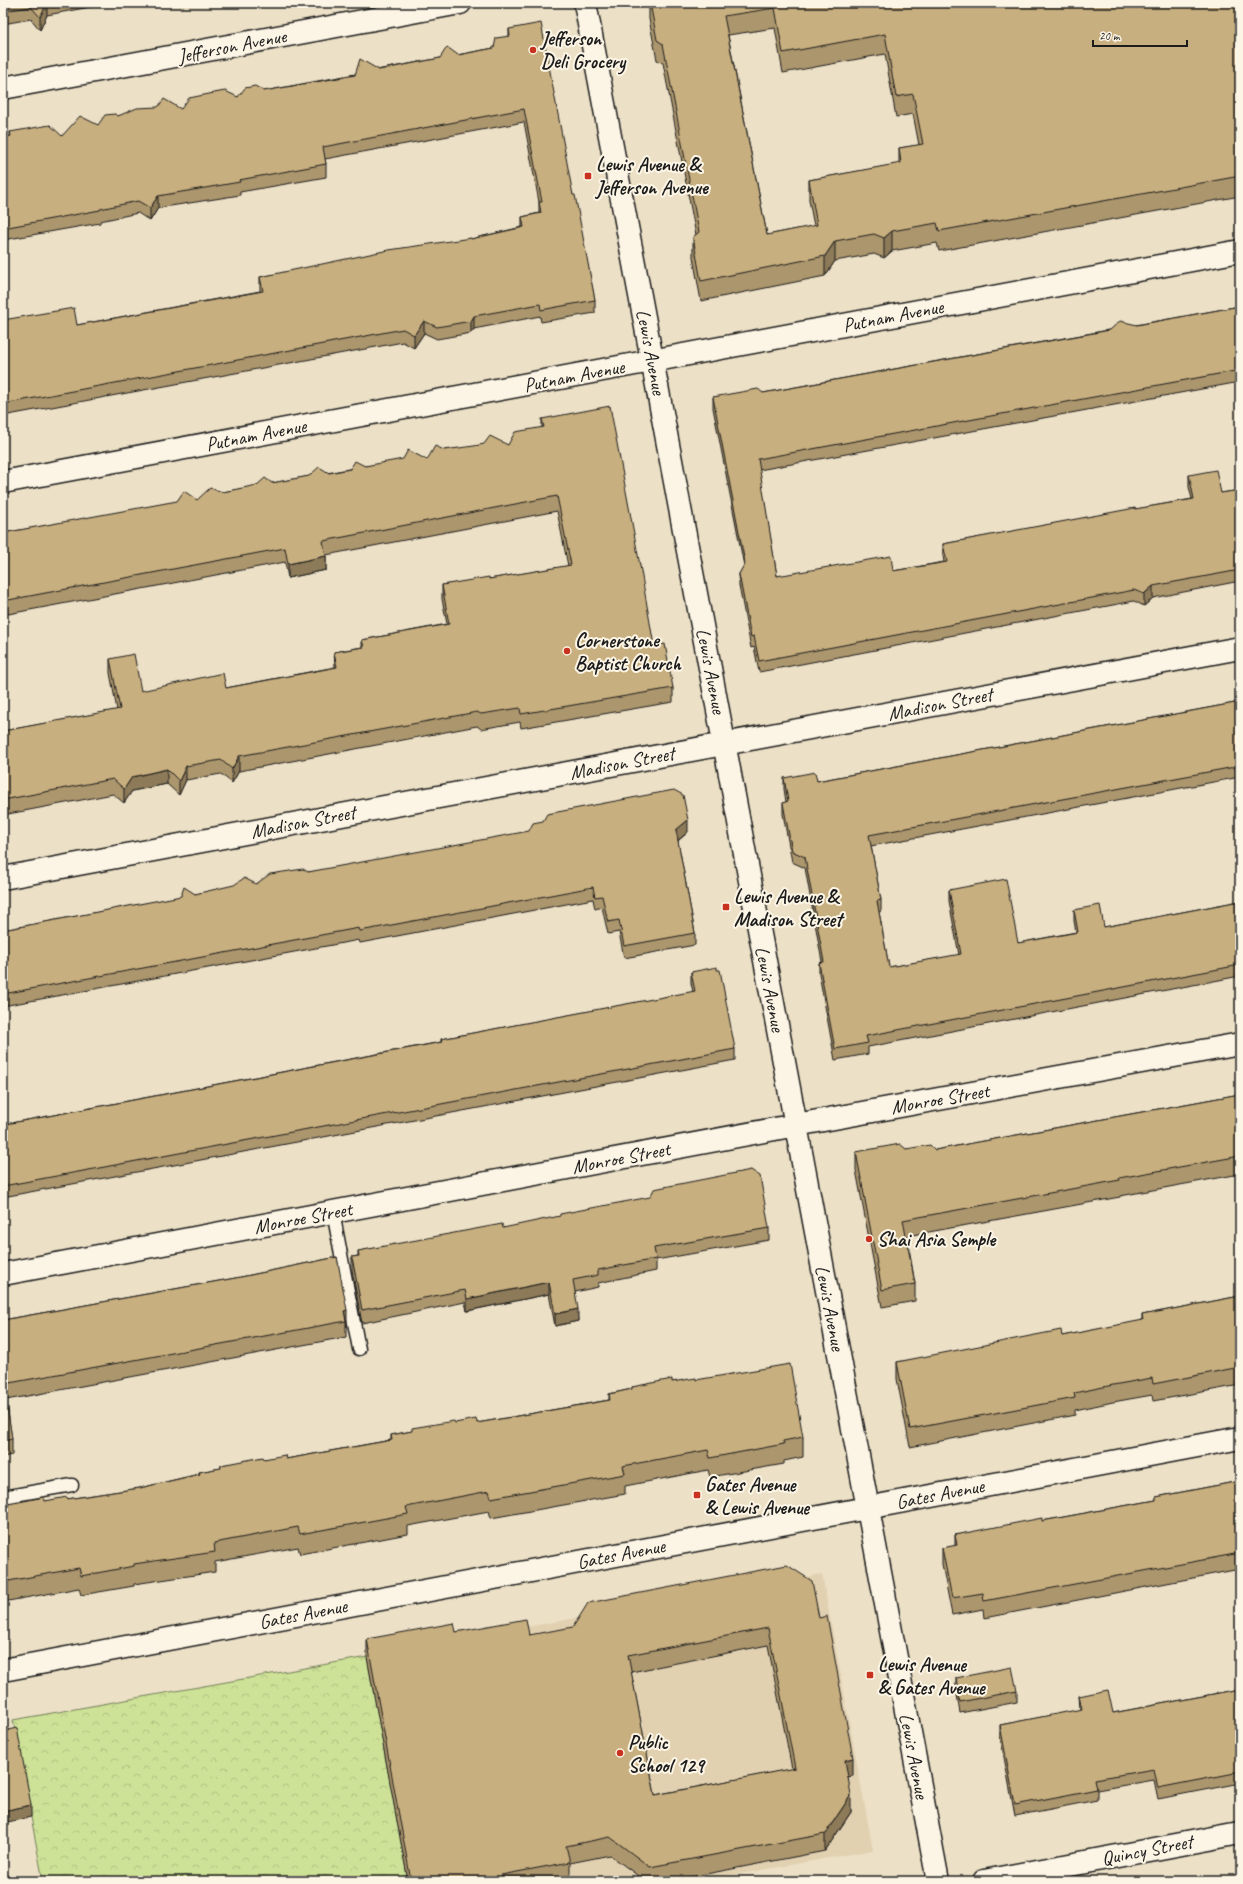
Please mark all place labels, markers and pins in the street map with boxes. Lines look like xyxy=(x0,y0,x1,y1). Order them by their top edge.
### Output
place label: Jefferson Deli Grocery xyxy=(539,26,627,75)
marker: Jefferson Deli Grocery xyxy=(528,45,538,55)
place label: Lewis Avenue & Jefferson Avenue xyxy=(594,152,709,200)
marker: Lewis Avenue & Jefferson Avenue xyxy=(583,171,593,181)
place label: Cornerstone Baptist Church xyxy=(575,628,682,676)
marker: Cornerstone Baptist Church xyxy=(562,646,572,656)
place label: Lewis Avenue & Madison Street xyxy=(734,884,845,932)
marker: Lewis Avenue & Madison Street xyxy=(721,902,731,912)
place label: Shai Asia Semple xyxy=(877,1227,996,1252)
marker: Shai Asia Semple xyxy=(864,1234,874,1244)
place label: Gates Avenue & Lewis Avenue xyxy=(705,1472,810,1520)
marker: Gates Avenue & Lewis Avenue xyxy=(692,1490,702,1500)
place label: Lewis Avenue & Gates Avenue xyxy=(878,1652,986,1700)
marker: Lewis Avenue & Gates Avenue xyxy=(865,1670,875,1680)
place label: Public School 129 xyxy=(628,1730,706,1778)
marker: Public School 129 xyxy=(615,1748,625,1758)

